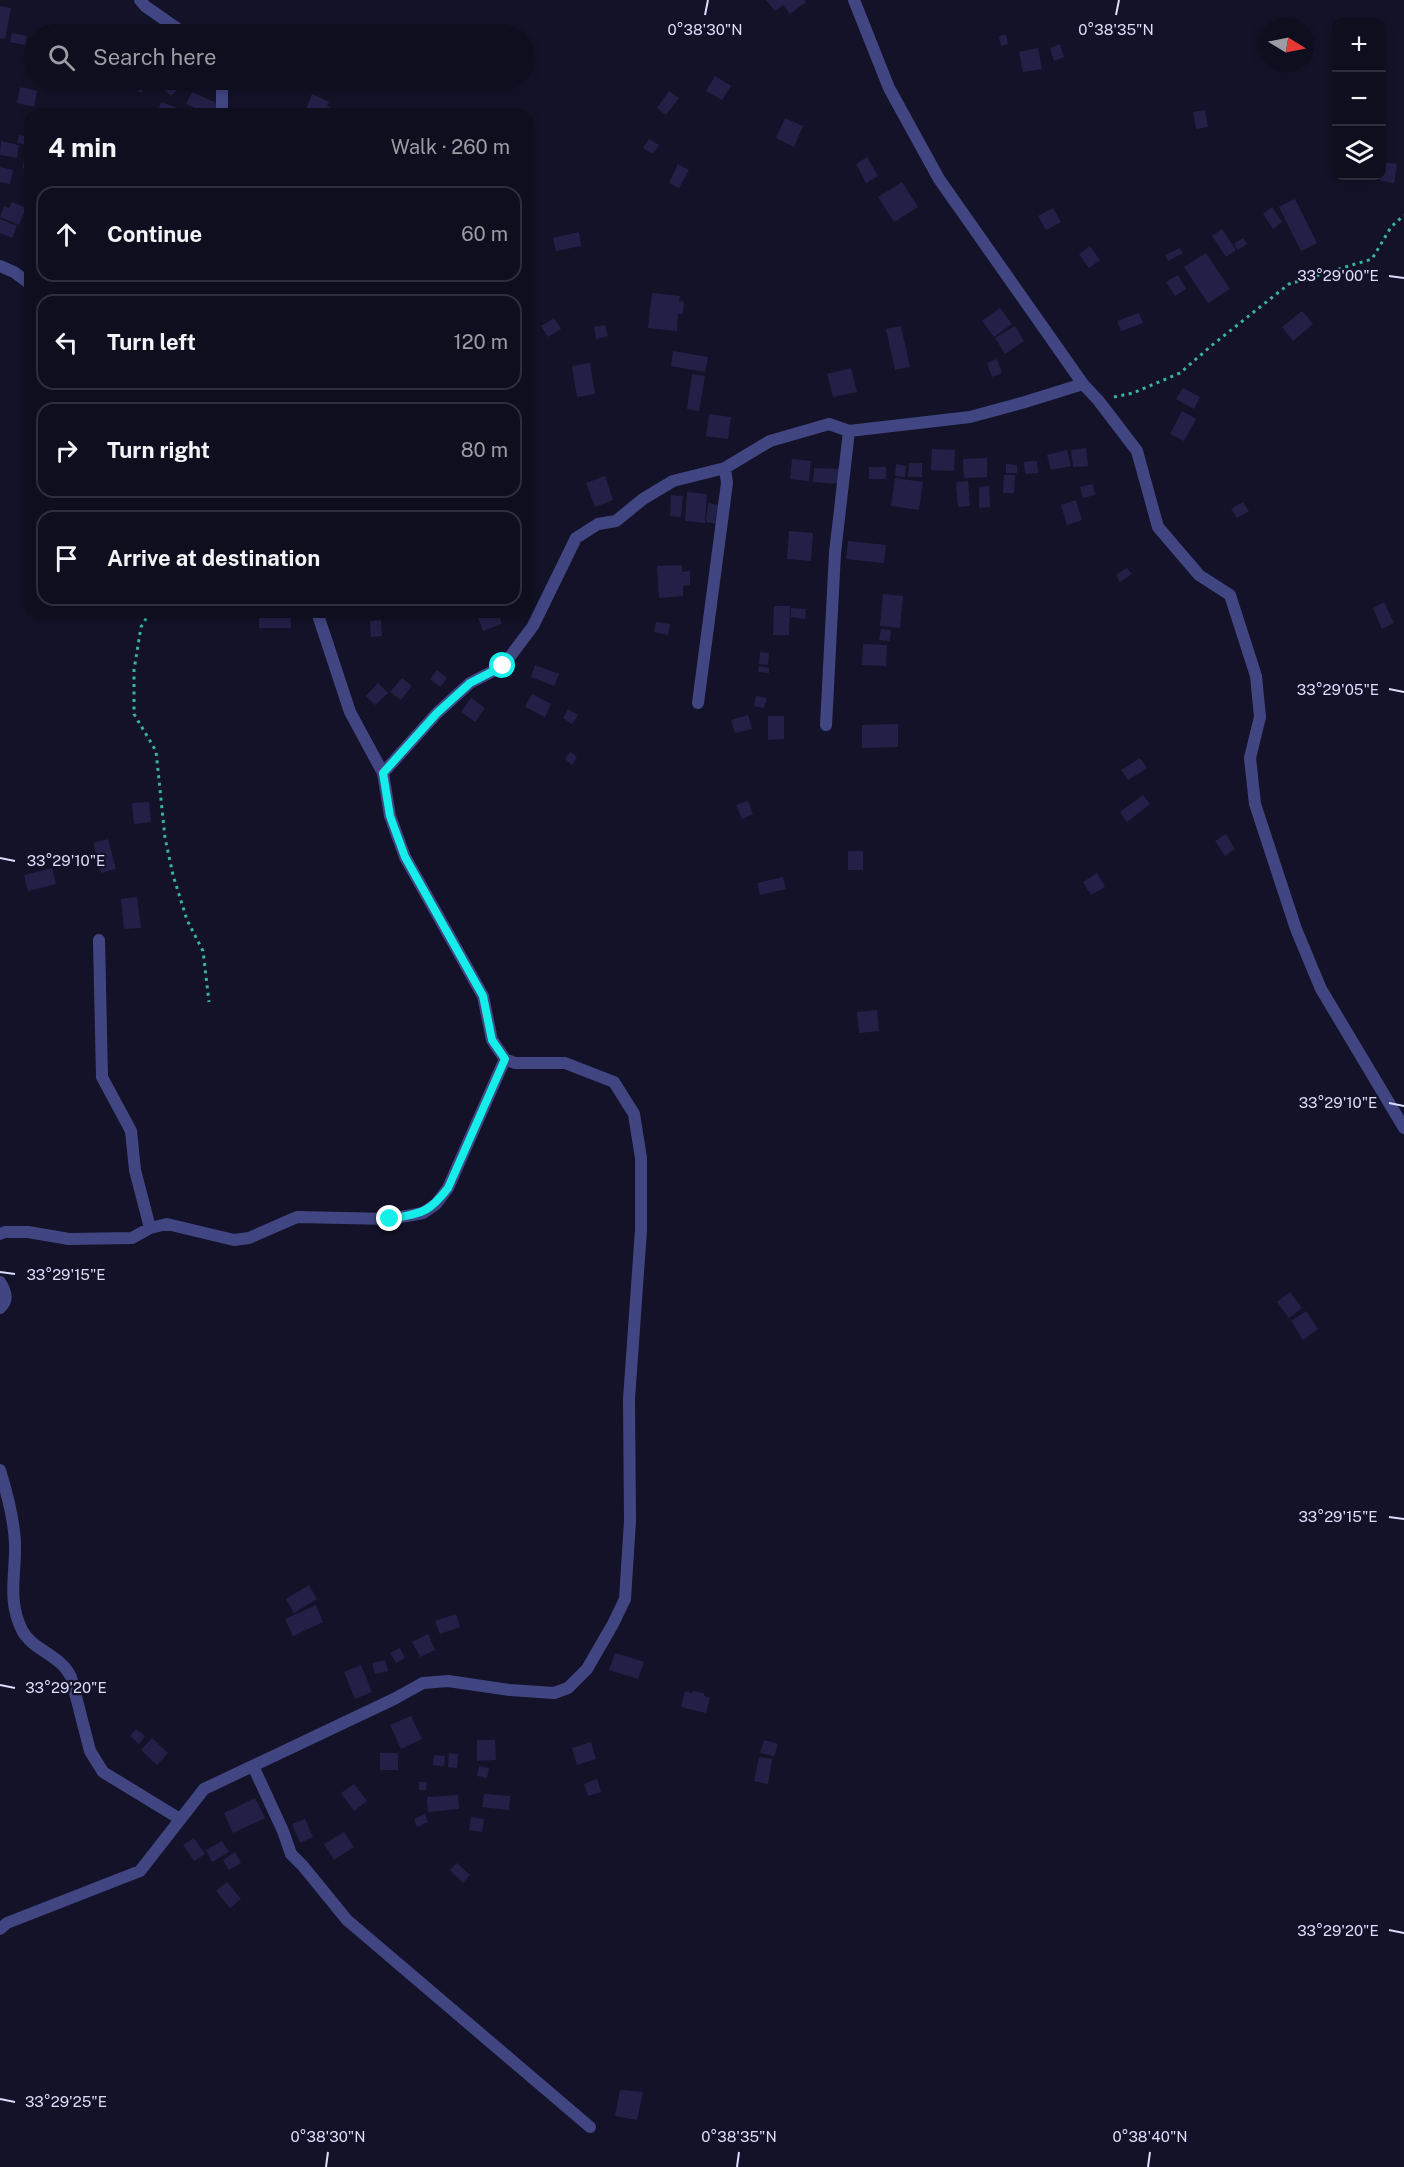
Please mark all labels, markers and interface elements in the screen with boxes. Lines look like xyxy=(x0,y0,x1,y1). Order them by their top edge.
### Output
north arrow xyxy=(1260,18,1314,72)
map controls xyxy=(1332,18,1386,180)
button: + xyxy=(1332,18,1386,72)
text: 0°38'30"N xyxy=(667,21,743,38)
text: 0°38'35"N xyxy=(1078,21,1154,38)
search box xyxy=(24,24,534,90)
icon: search xyxy=(45,41,78,74)
text: Search here xyxy=(93,44,217,70)
button: − xyxy=(1332,72,1386,126)
button: layers xyxy=(1332,126,1386,180)
text: 4 min xyxy=(48,132,117,163)
text: Walk · 260 m xyxy=(391,135,510,159)
icon: ahead xyxy=(50,218,83,251)
text: Continue xyxy=(107,221,202,247)
text: 60 m xyxy=(461,222,508,246)
text: 33°29'00"E xyxy=(1297,267,1379,284)
icon: left xyxy=(50,326,83,359)
text: Turn left xyxy=(107,329,196,355)
text: 120 m xyxy=(454,330,508,354)
icon: right xyxy=(50,434,83,467)
text: Turn right xyxy=(107,437,210,463)
text: 80 m xyxy=(461,438,508,462)
icon: arrive xyxy=(50,542,83,575)
text: Arrive at destination xyxy=(107,545,320,571)
route start xyxy=(489,652,515,678)
text: 33°29'05"E xyxy=(1297,681,1379,698)
text: 33°29'10"E xyxy=(27,852,105,869)
text: 33°29'10"E xyxy=(1299,1094,1377,1111)
route end xyxy=(376,1205,402,1231)
text: 33°29'15"E xyxy=(26,1266,106,1283)
text: 33°29'15"E xyxy=(1298,1508,1378,1525)
text: 33°29'20"E xyxy=(25,1679,107,1696)
text: 33°29'20"E xyxy=(1297,1922,1379,1939)
text: 33°29'25"E xyxy=(25,2093,107,2110)
text: 0°38'30"N xyxy=(290,2128,366,2145)
text: 0°38'35"N xyxy=(701,2128,777,2145)
text: 0°38'40"N xyxy=(1112,2128,1188,2145)

